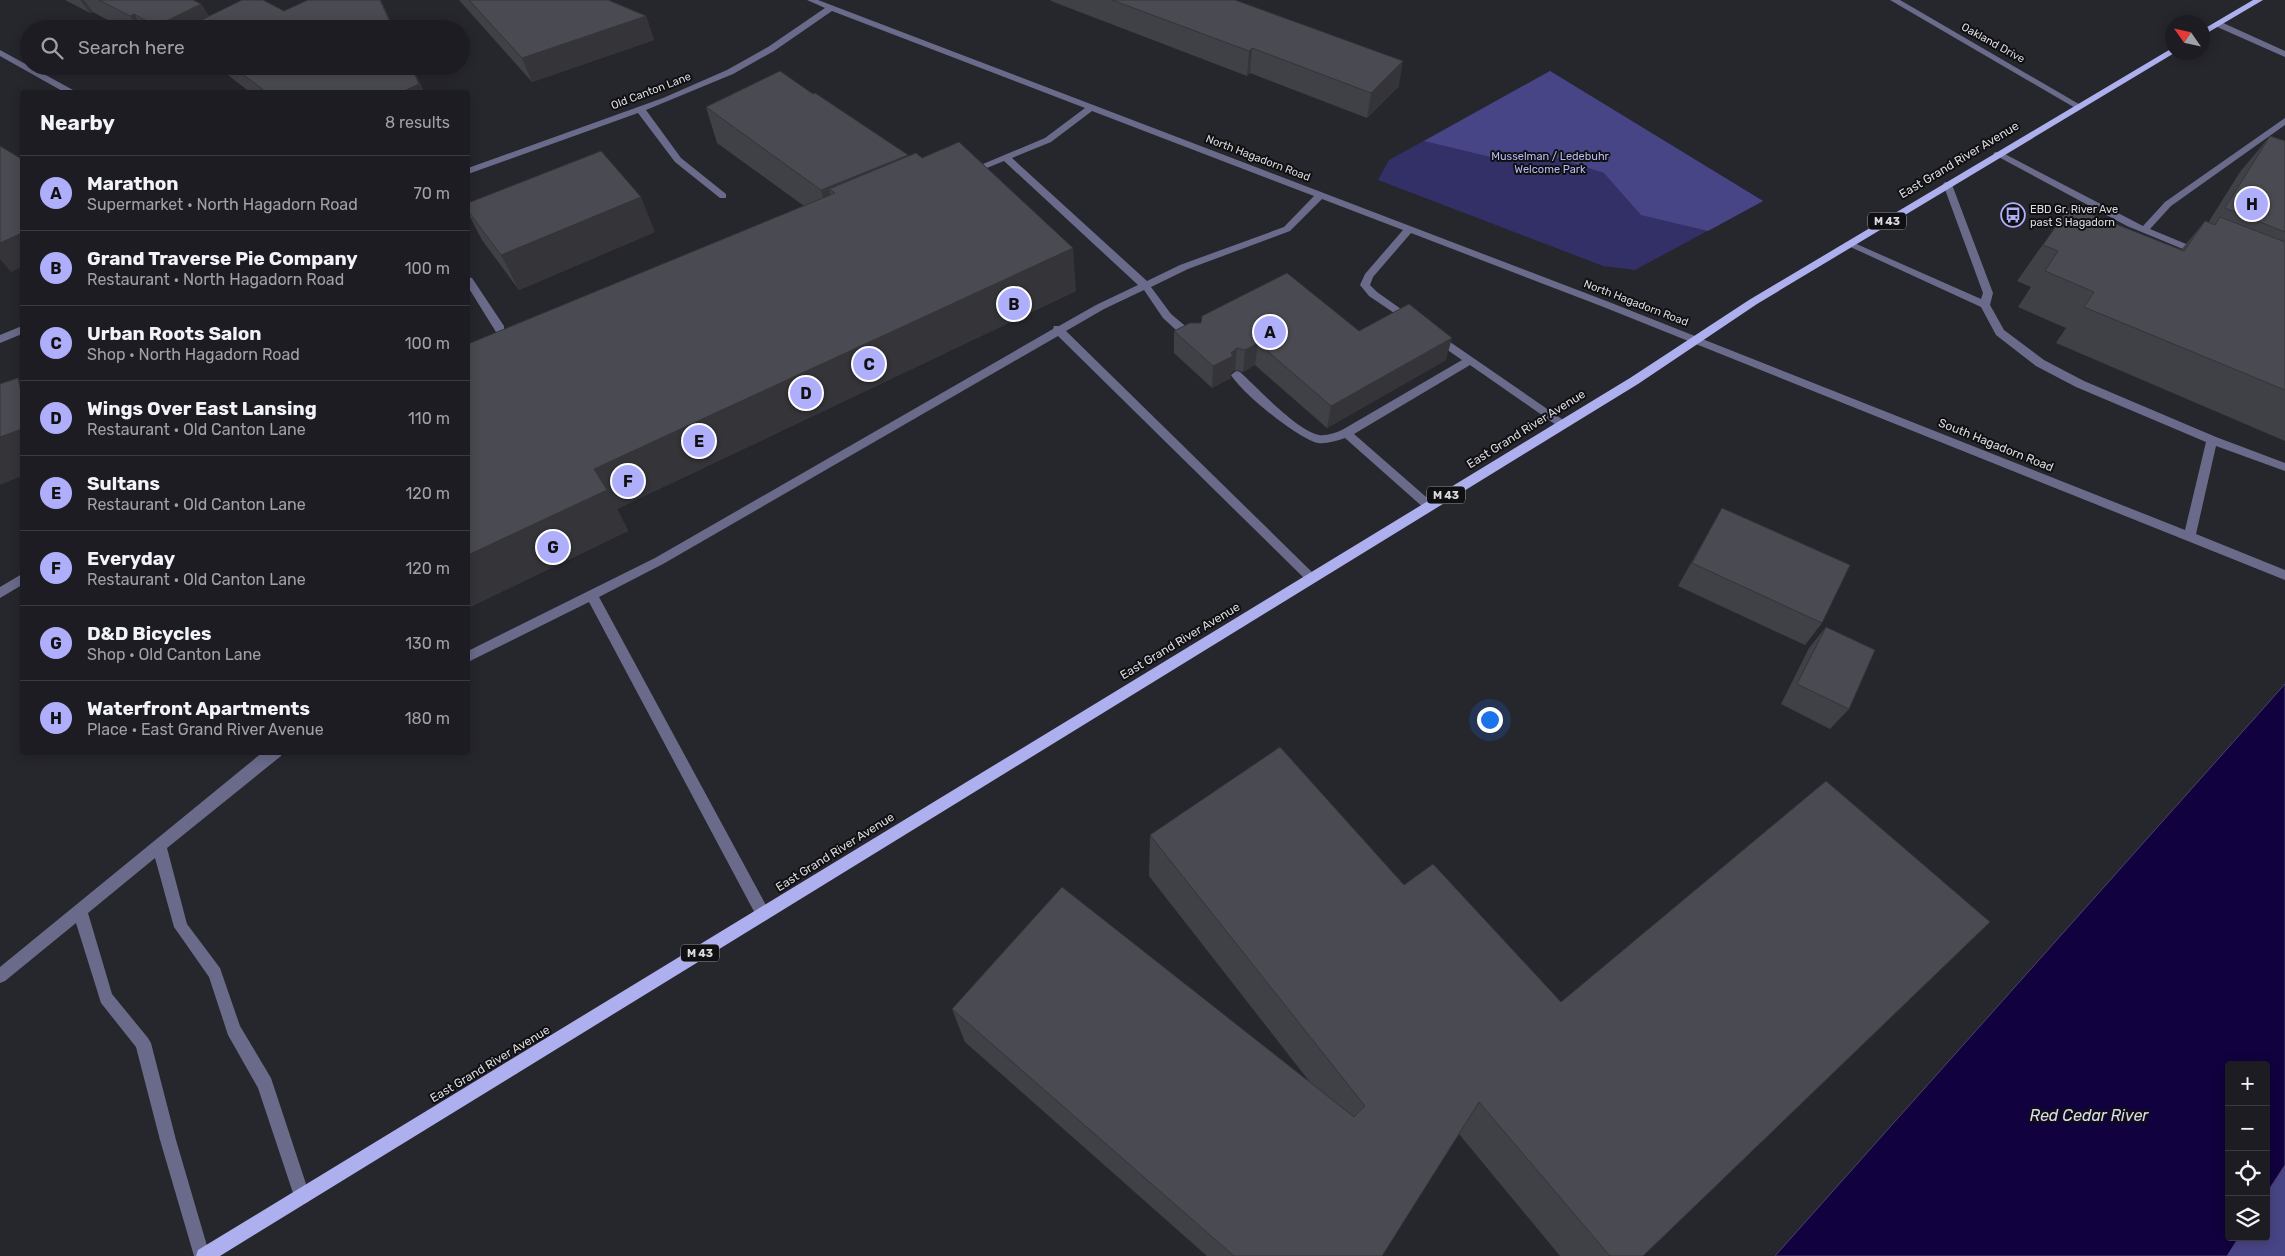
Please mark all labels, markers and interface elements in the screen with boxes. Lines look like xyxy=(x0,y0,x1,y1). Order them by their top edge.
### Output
north arrow xyxy=(2165,15,2210,60)
search box xyxy=(20,20,470,75)
street label: Oakland Drive xyxy=(1959,20,2027,66)
icon: search xyxy=(38,34,66,62)
text: Search here xyxy=(78,36,185,59)
street label: Old Canton Lane xyxy=(609,70,693,112)
text: Nearby xyxy=(40,110,115,135)
text: 8 results xyxy=(385,113,450,132)
street label: East Grand River Avenue xyxy=(1897,119,2022,201)
street label: North Hagadorn Road xyxy=(1204,132,1312,184)
park label: Musselman / Ledebuhr Welcome Park xyxy=(1491,150,1610,176)
text: Marathon xyxy=(87,172,179,195)
text: A xyxy=(50,184,62,203)
text: 70 m xyxy=(413,184,450,203)
pin: H xyxy=(2236,185,2268,223)
text: Supermarket · North Hagadorn Road xyxy=(87,195,358,214)
bus stop icon: EBD Gr. River Ave past S Hagadorn xyxy=(2000,202,2026,228)
place label: EBD Gr. River Ave past S Hagadorn xyxy=(2030,203,2118,229)
road number: M 43 xyxy=(1868,212,1906,230)
text: Grand Traverse Pie Company xyxy=(87,247,358,270)
text: B xyxy=(50,259,62,278)
text: 100 m xyxy=(405,259,450,278)
text: Restaurant · North Hagadorn Road xyxy=(87,270,344,289)
street label: North Hagadorn Road xyxy=(1582,277,1690,329)
pin: B xyxy=(998,285,1030,323)
pin: A xyxy=(1254,313,1286,351)
text: Urban Roots Salon xyxy=(87,322,262,345)
text: C xyxy=(50,334,62,353)
text: 100 m xyxy=(405,334,450,353)
text: Shop · North Hagadorn Road xyxy=(87,345,300,364)
pin: C xyxy=(853,345,885,383)
pin: D xyxy=(790,374,822,412)
street label: East Grand River Avenue xyxy=(1464,387,1588,471)
text: Wings Over East Lansing xyxy=(87,397,317,420)
text: D xyxy=(50,409,62,428)
text: 110 m xyxy=(408,409,450,428)
street label: South Hagadorn Road xyxy=(1936,416,2056,474)
text: Restaurant · Old Canton Lane xyxy=(87,420,306,439)
pin: E xyxy=(683,422,715,460)
pin: F xyxy=(612,462,644,500)
text: Sultans xyxy=(87,472,160,495)
text: E xyxy=(51,484,61,503)
text: 120 m xyxy=(405,484,450,503)
road number: M 43 xyxy=(1427,486,1465,504)
text: Restaurant · Old Canton Lane xyxy=(87,495,306,514)
pin: G xyxy=(537,528,569,566)
text: Everyday xyxy=(87,547,175,570)
text: F xyxy=(51,559,61,578)
text: 120 m xyxy=(405,559,450,578)
text: Restaurant · Old Canton Lane xyxy=(87,570,306,589)
street label: East Grand River Avenue xyxy=(1118,600,1243,682)
text: D&D Bicycles xyxy=(87,622,211,645)
text: G xyxy=(50,634,62,653)
text: 130 m xyxy=(405,634,450,653)
text: Shop · Old Canton Lane xyxy=(87,645,261,664)
text: Waterfront Apartments xyxy=(87,697,310,720)
your location xyxy=(1477,707,1503,733)
text: H xyxy=(50,709,62,728)
text: 180 m xyxy=(405,709,450,728)
text: Place · East Grand River Avenue xyxy=(87,720,324,739)
street label: East Grand River Avenue xyxy=(773,810,897,894)
road number: M 43 xyxy=(681,944,719,961)
street label: East Grand River Avenue xyxy=(428,1023,553,1105)
map controls xyxy=(2225,1061,2270,1241)
button: + xyxy=(2225,1061,2270,1106)
water label: Red Cedar River xyxy=(2030,1106,2149,1125)
button: − xyxy=(2225,1106,2270,1151)
button: locate xyxy=(2225,1151,2270,1196)
button: layers xyxy=(2225,1196,2270,1241)

